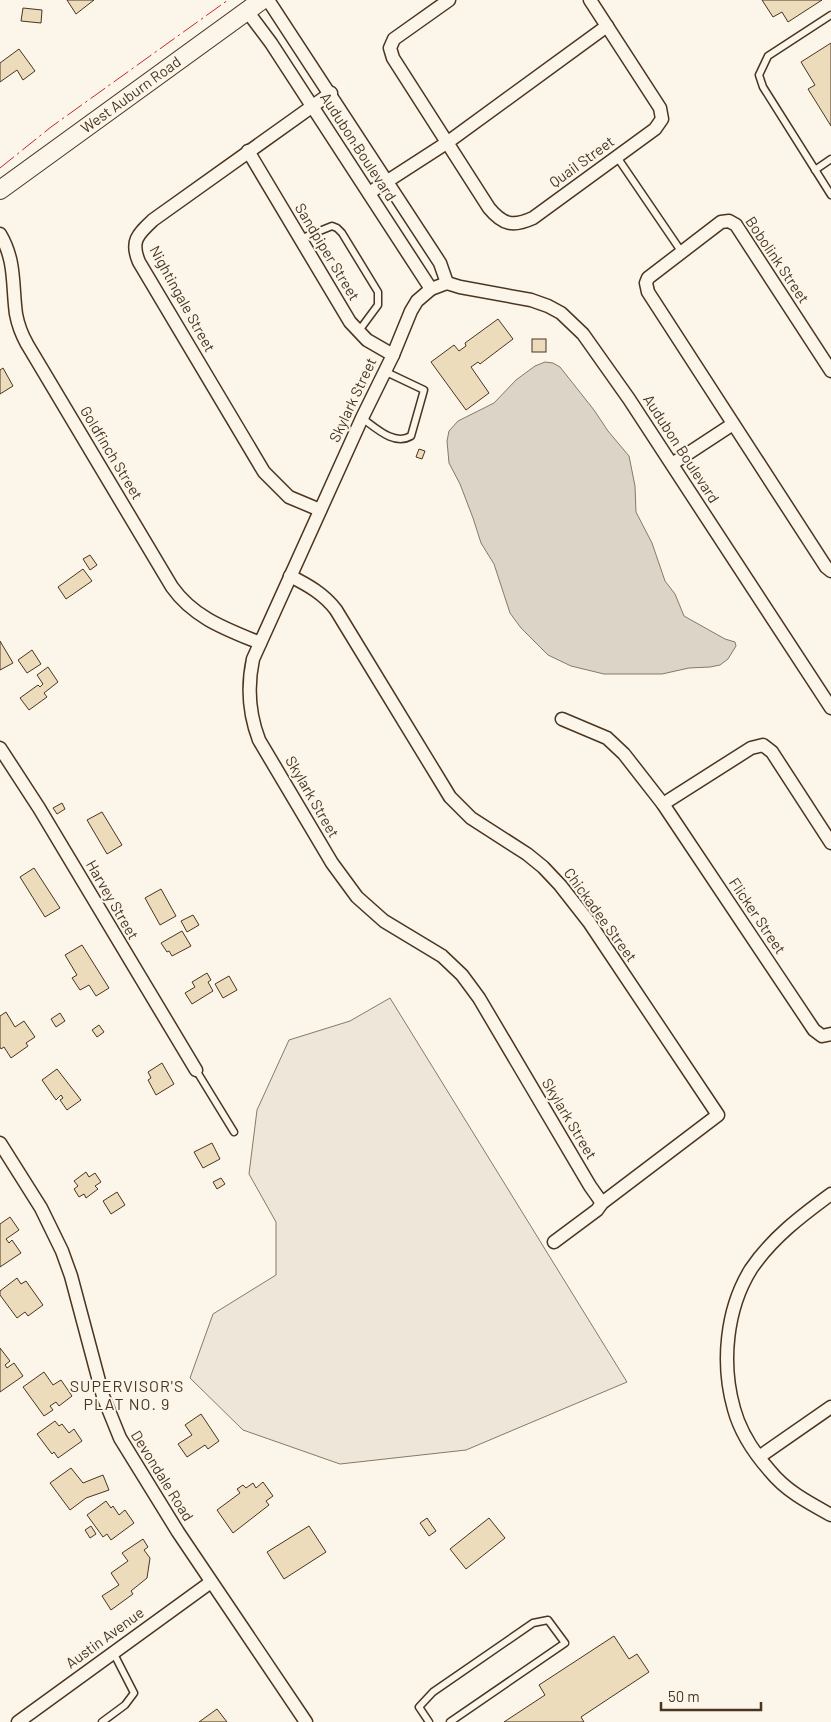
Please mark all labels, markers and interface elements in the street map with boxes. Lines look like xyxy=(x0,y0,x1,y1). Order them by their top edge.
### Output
street label: West Auburn Road xyxy=(77,52,184,136)
street label: Audubon Boulevard xyxy=(317,89,401,204)
street label: Quail Street xyxy=(546,132,617,191)
street label: Sandpiper Street xyxy=(292,200,364,303)
street label: Bobolink Street xyxy=(742,213,813,306)
street label: Nightingale Street xyxy=(146,242,219,355)
street label: Skylark Street xyxy=(325,354,380,445)
street label: Audubon Boulevard xyxy=(640,391,724,506)
street label: Goldfinch Street xyxy=(77,402,147,503)
street label: Skylark Street xyxy=(282,752,343,841)
street label: Harvey Street xyxy=(83,857,143,942)
street label: Chickadee Street xyxy=(561,864,641,965)
street label: Flicker Street xyxy=(726,874,790,957)
street label: Skylark Street xyxy=(539,1075,601,1162)
district label: SUPERVISOR'S PLAT NO. 9 xyxy=(70,1376,184,1413)
street label: Devondale Road xyxy=(128,1427,198,1524)
street label: Austin Avenue xyxy=(62,1603,147,1672)
scale bar xyxy=(661,1680,761,1712)
text: 50 m xyxy=(668,1687,700,1705)

